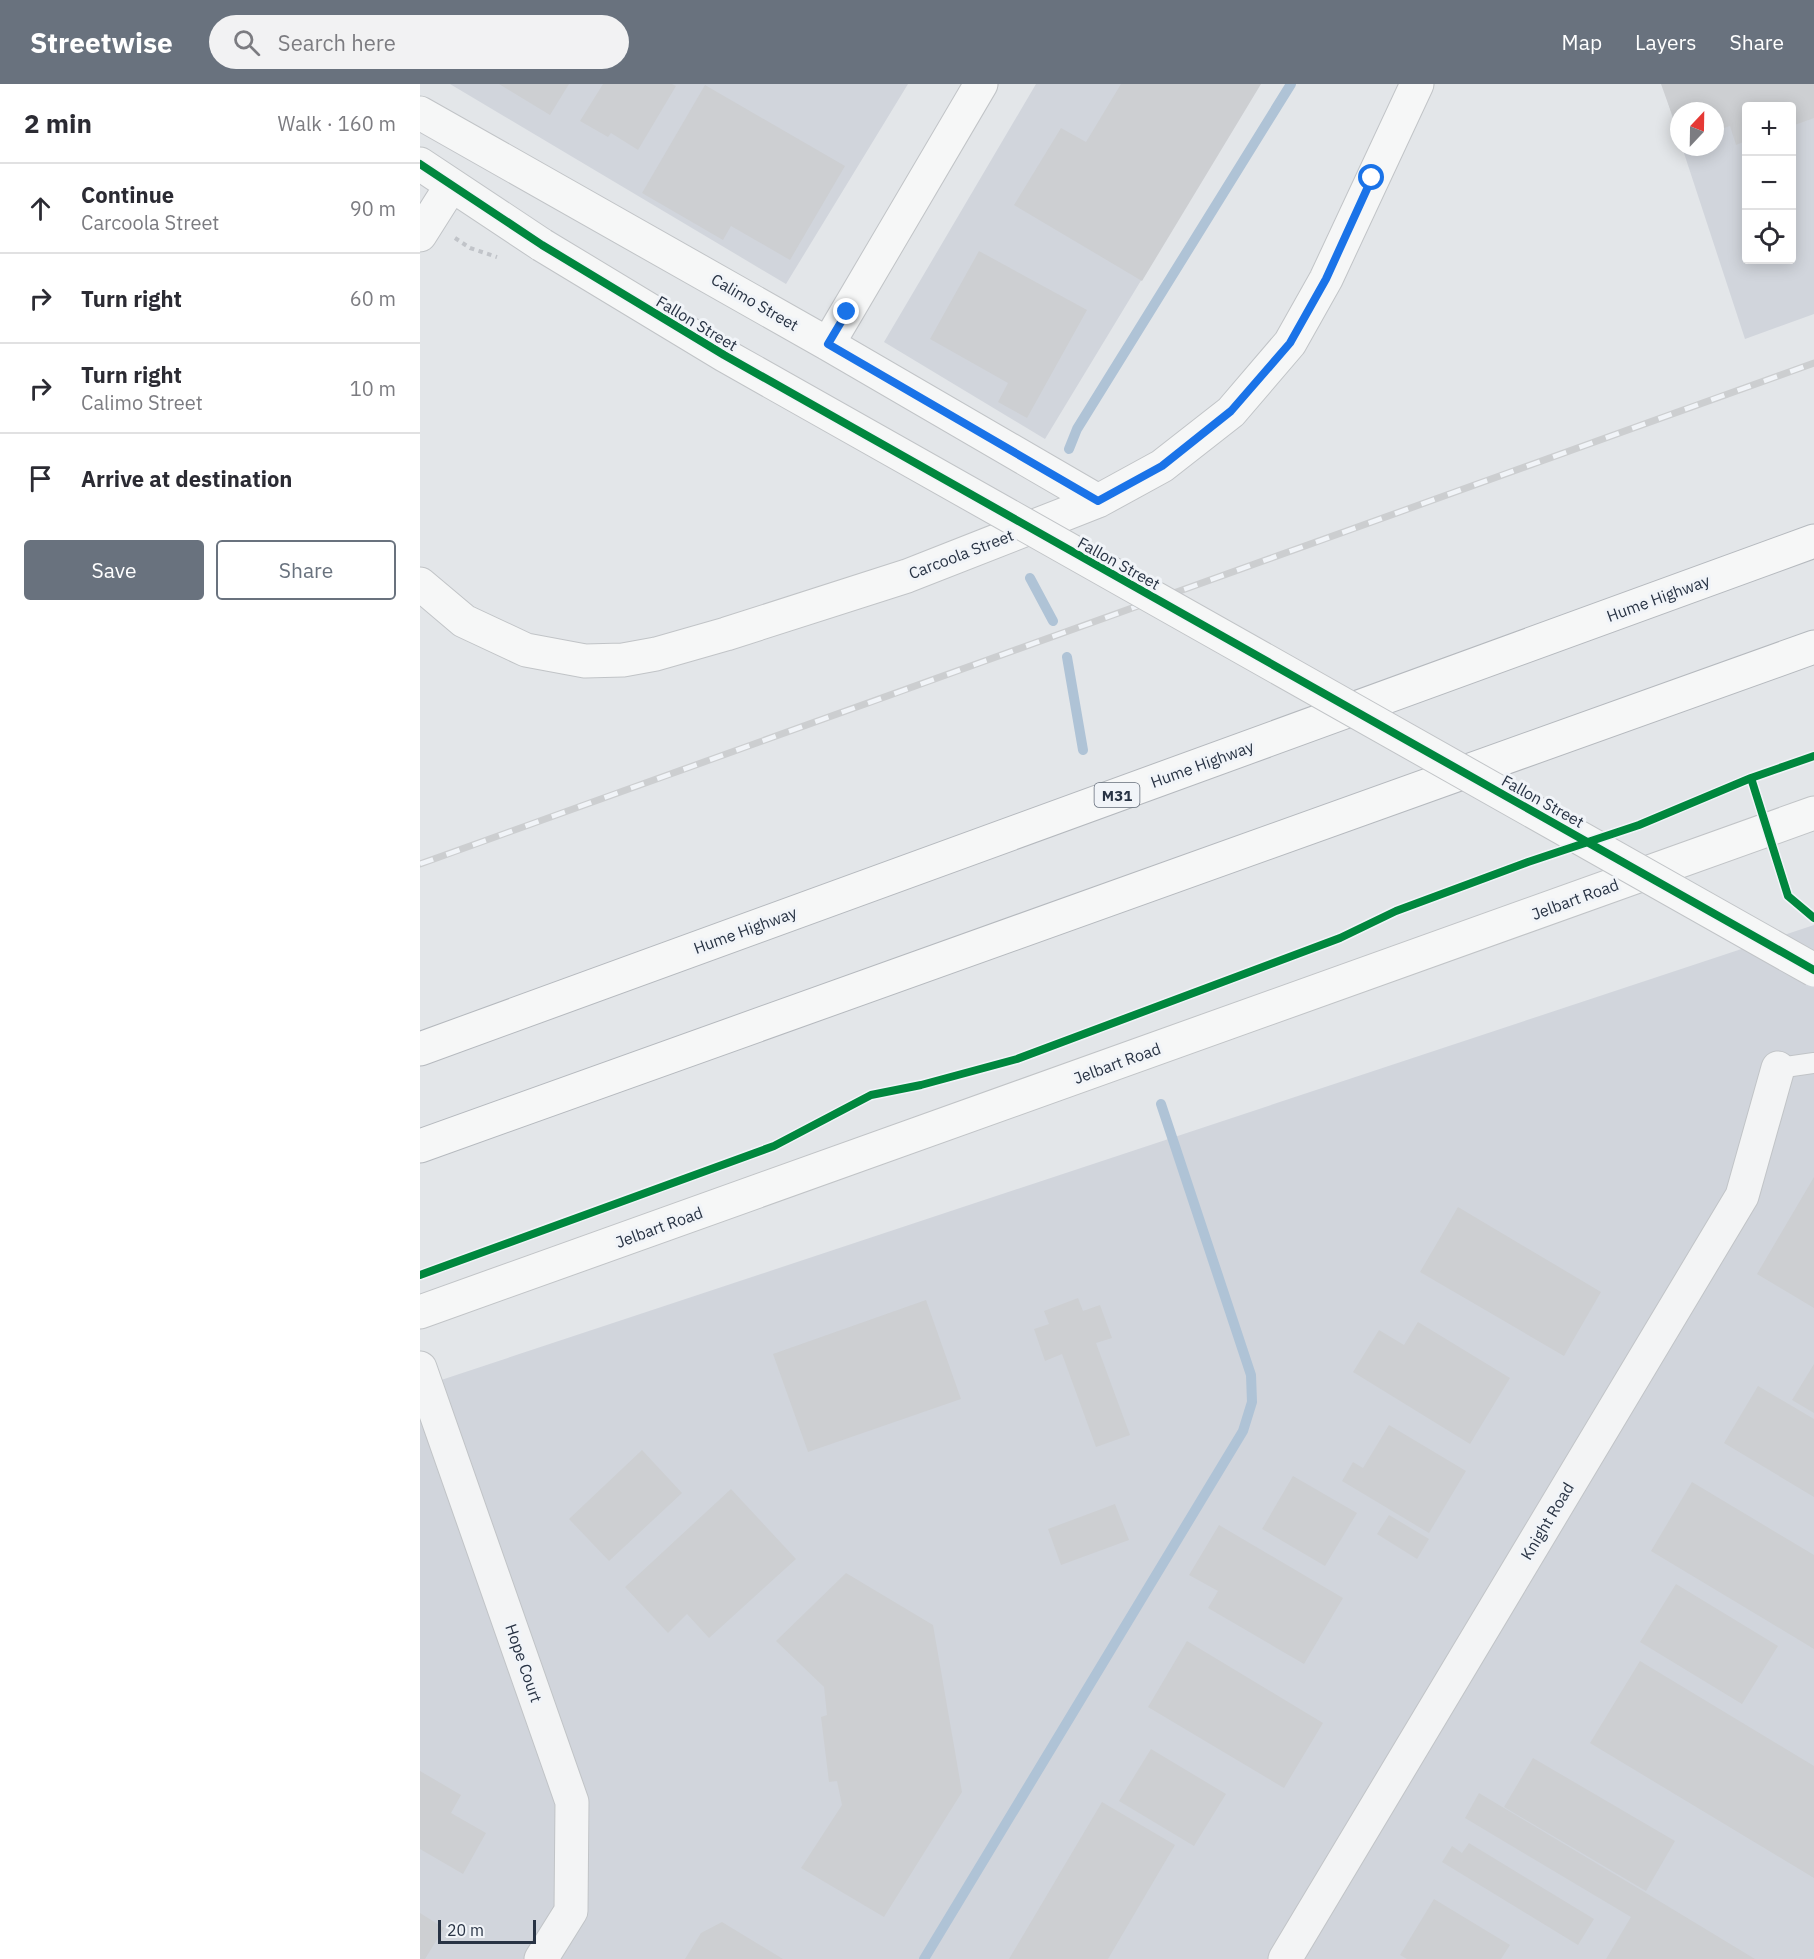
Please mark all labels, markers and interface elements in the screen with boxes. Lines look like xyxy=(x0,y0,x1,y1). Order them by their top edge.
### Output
search box xyxy=(209,15,629,69)
text: Streetwise xyxy=(30,24,173,61)
icon: search xyxy=(230,26,263,59)
text: Search here xyxy=(278,28,396,57)
text: Map xyxy=(1562,28,1602,56)
text: Layers xyxy=(1635,28,1697,56)
text: Share xyxy=(1730,28,1784,56)
north arrow xyxy=(1670,102,1724,156)
map controls xyxy=(1742,102,1796,264)
button: + xyxy=(1742,102,1796,156)
text: 2 min xyxy=(24,106,92,140)
text: Walk · 160 m xyxy=(278,110,396,137)
button: − xyxy=(1742,156,1796,210)
route start xyxy=(1358,164,1384,190)
text: Continue xyxy=(81,180,174,209)
icon: ahead xyxy=(24,192,57,225)
text: 90 m xyxy=(350,195,396,222)
text: Carcoola Street xyxy=(81,209,219,236)
button: locate xyxy=(1742,210,1796,264)
street label: Calimo Street xyxy=(708,269,802,335)
icon: right xyxy=(24,282,57,315)
text: Turn right xyxy=(81,284,182,313)
text: 60 m xyxy=(350,285,396,312)
street label: Fallon Street xyxy=(653,291,741,355)
route end xyxy=(833,298,859,324)
text: Turn right xyxy=(81,360,182,389)
icon: right xyxy=(24,372,57,405)
text: 10 m xyxy=(350,375,396,402)
text: Calimo Street xyxy=(81,389,203,416)
icon: arrive xyxy=(24,462,57,495)
text: Arrive at destination xyxy=(81,464,292,493)
street label: Carcoola Street xyxy=(906,525,1016,583)
street label: Fallon Street xyxy=(1074,532,1164,594)
button: Save xyxy=(24,540,204,600)
button: Share xyxy=(216,540,396,600)
street label: Hume Highway xyxy=(1604,570,1712,626)
street label: Hume Highway xyxy=(1148,736,1256,792)
street label: Fallon Street xyxy=(1498,770,1588,832)
road number: M31 xyxy=(1094,783,1140,807)
street label: Jelbart Road xyxy=(1529,874,1621,924)
street label: Hume Highway xyxy=(691,902,799,958)
street label: Jelbart Road xyxy=(1071,1038,1163,1088)
street label: Jelbart Road xyxy=(613,1202,705,1252)
street label: Knight Road xyxy=(1516,1479,1578,1563)
street label: Hope Court xyxy=(501,1621,547,1705)
scale bar xyxy=(438,1917,536,1944)
text: 20 m xyxy=(447,1920,484,1940)

